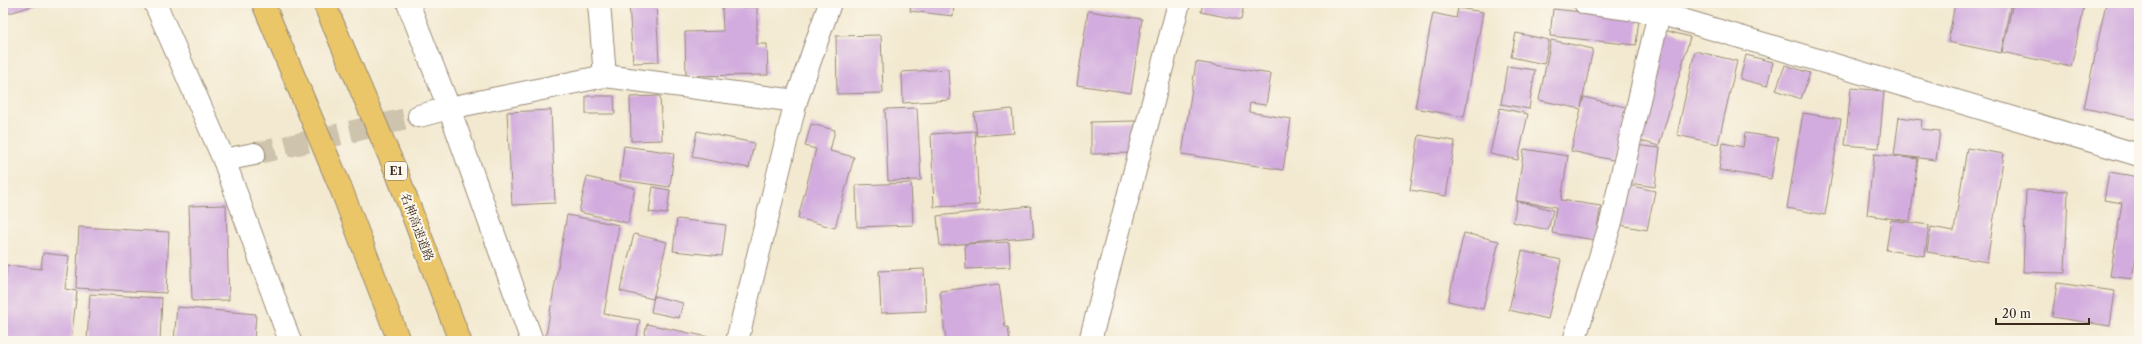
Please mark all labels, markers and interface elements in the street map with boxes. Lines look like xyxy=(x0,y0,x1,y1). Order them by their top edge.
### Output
road number: E1 xyxy=(385,162,407,180)
street label: 名神高速道路 xyxy=(398,191,437,263)
scale bar xyxy=(1996,300,2089,326)
text: 20 m xyxy=(2002,306,2031,321)

